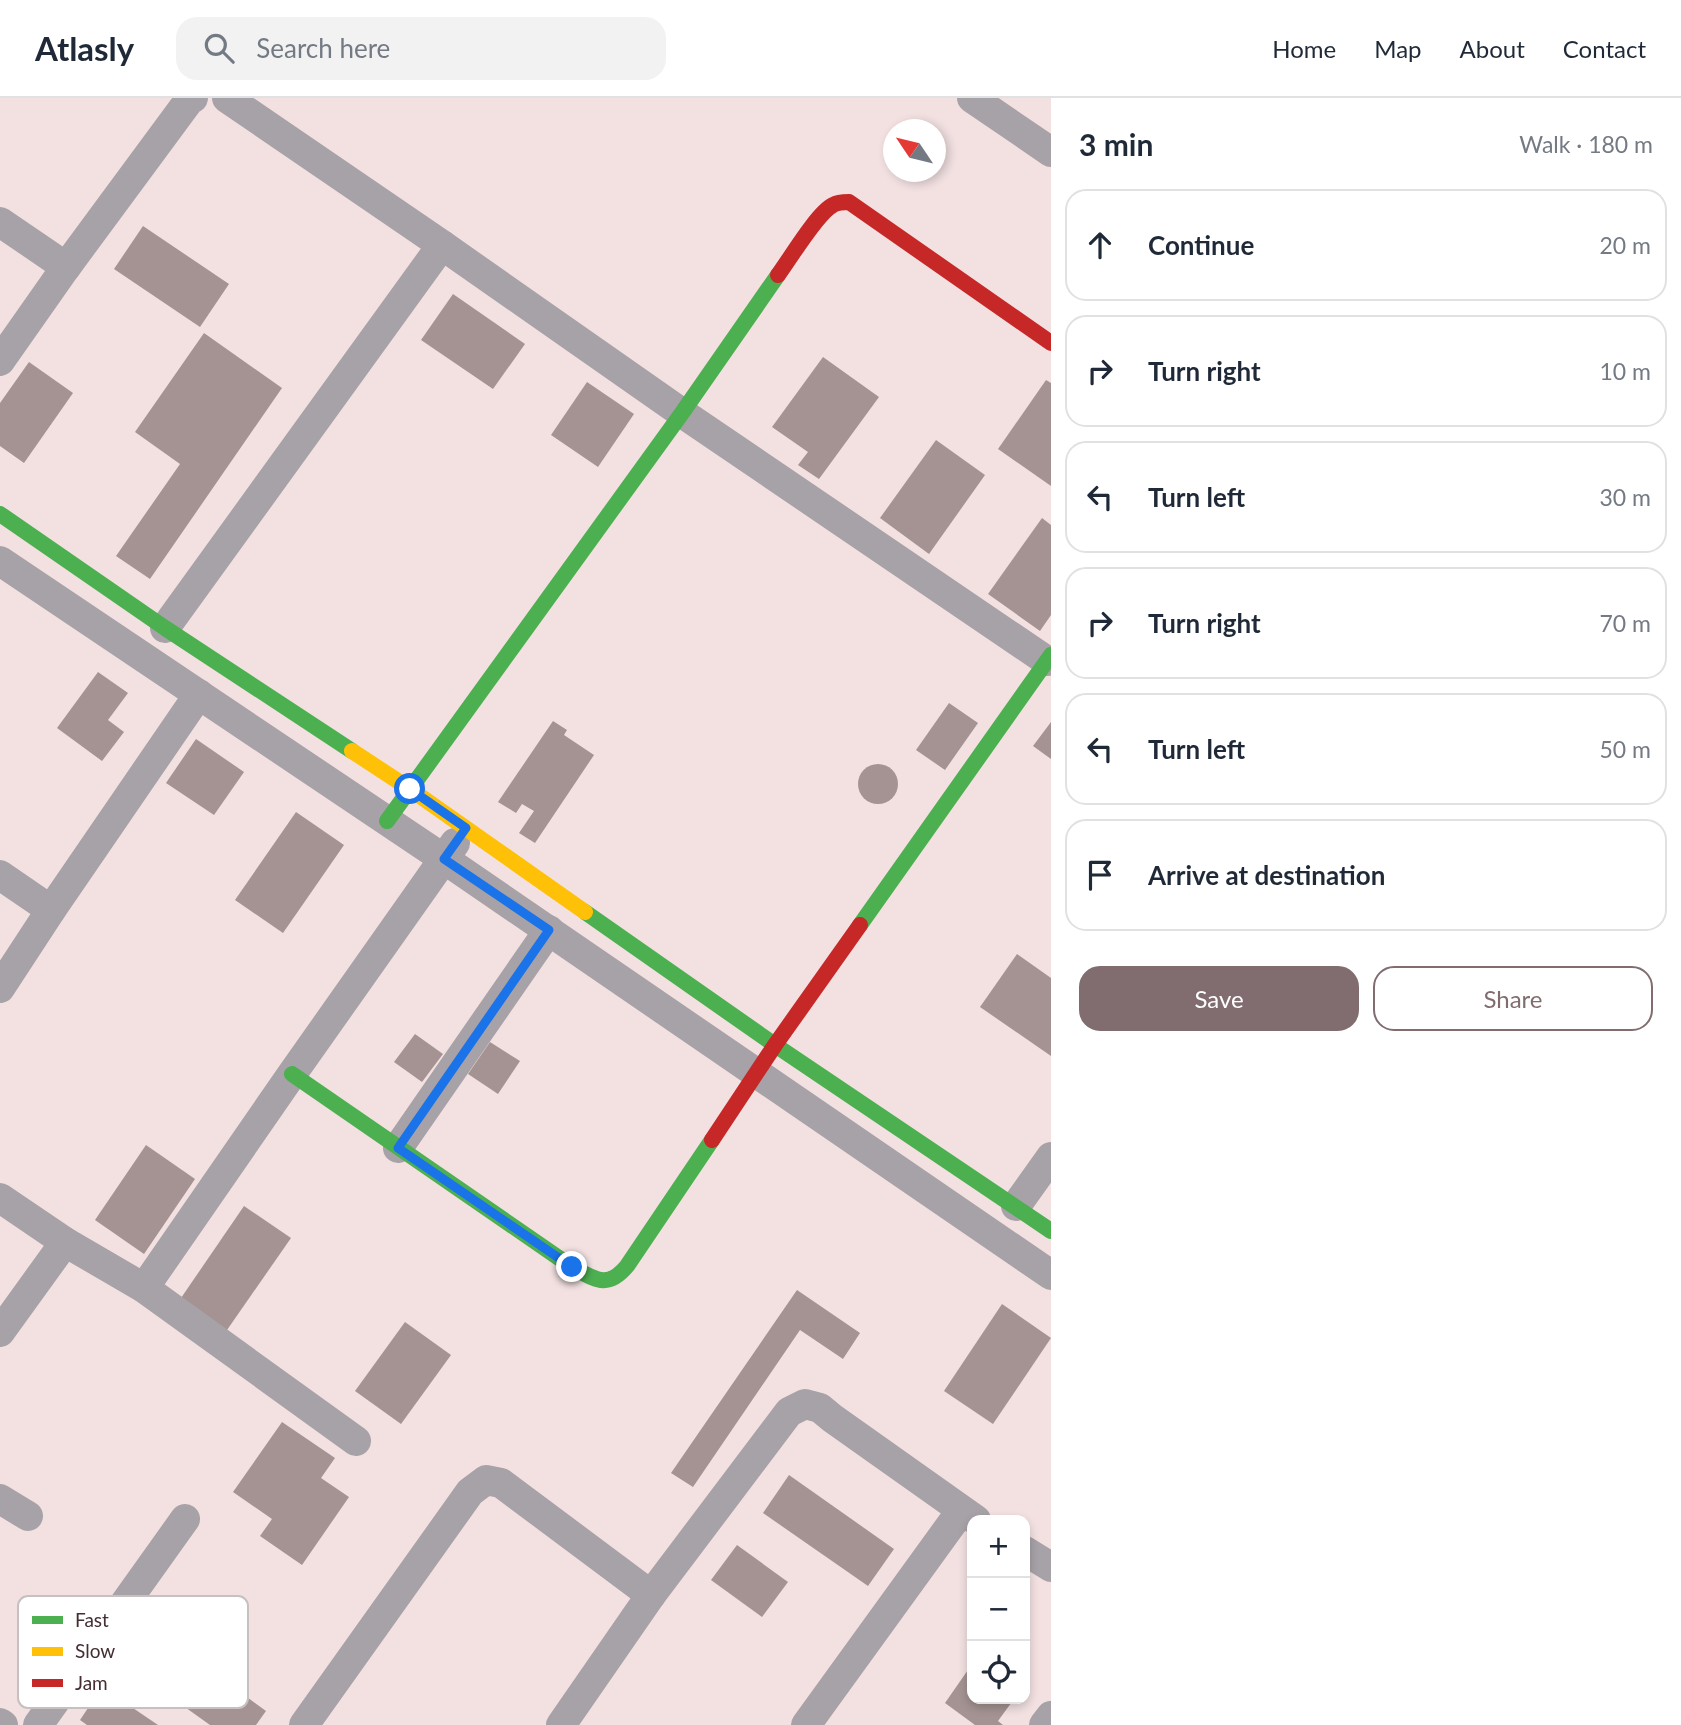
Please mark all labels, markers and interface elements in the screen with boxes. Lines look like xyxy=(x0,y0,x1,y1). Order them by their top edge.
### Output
search box xyxy=(176,17,666,80)
text: Atlasly xyxy=(35,28,134,68)
icon: search xyxy=(200,29,238,67)
text: Search here xyxy=(256,32,390,64)
text: Home xyxy=(1272,34,1336,63)
text: Map xyxy=(1374,34,1422,63)
text: About xyxy=(1460,34,1525,63)
text: Contact xyxy=(1563,34,1646,63)
north arrow xyxy=(883,119,946,182)
text: 3 min xyxy=(1079,126,1153,162)
text: Walk · 180 m xyxy=(1519,130,1653,158)
icon: ahead xyxy=(1081,226,1119,264)
text: Continue xyxy=(1148,229,1254,261)
text: 20 m xyxy=(1600,231,1651,259)
icon: right xyxy=(1081,352,1119,390)
text: Turn right xyxy=(1148,355,1261,387)
text: 10 m xyxy=(1600,357,1651,385)
icon: left xyxy=(1081,478,1119,516)
text: Turn left xyxy=(1148,481,1245,513)
text: 30 m xyxy=(1600,483,1651,511)
icon: right xyxy=(1081,604,1119,642)
text: Turn right xyxy=(1148,607,1261,639)
text: 70 m xyxy=(1600,609,1651,637)
icon: left xyxy=(1081,730,1119,768)
text: Turn left xyxy=(1148,733,1245,765)
text: 50 m xyxy=(1600,735,1651,763)
route start xyxy=(394,773,425,804)
icon: arrive xyxy=(1081,856,1119,894)
text: Arrive at destination xyxy=(1148,859,1385,891)
button: Save xyxy=(1079,966,1359,1031)
button: Share xyxy=(1373,966,1653,1031)
route end xyxy=(556,1251,587,1282)
map controls xyxy=(967,1515,1030,1704)
button: + xyxy=(967,1515,1030,1578)
button: − xyxy=(967,1578,1030,1641)
legend xyxy=(18,1596,248,1708)
text: Fast xyxy=(75,1608,109,1631)
text: Slow xyxy=(75,1639,115,1662)
button: locate xyxy=(967,1641,1030,1704)
text: Jam xyxy=(75,1671,108,1694)

